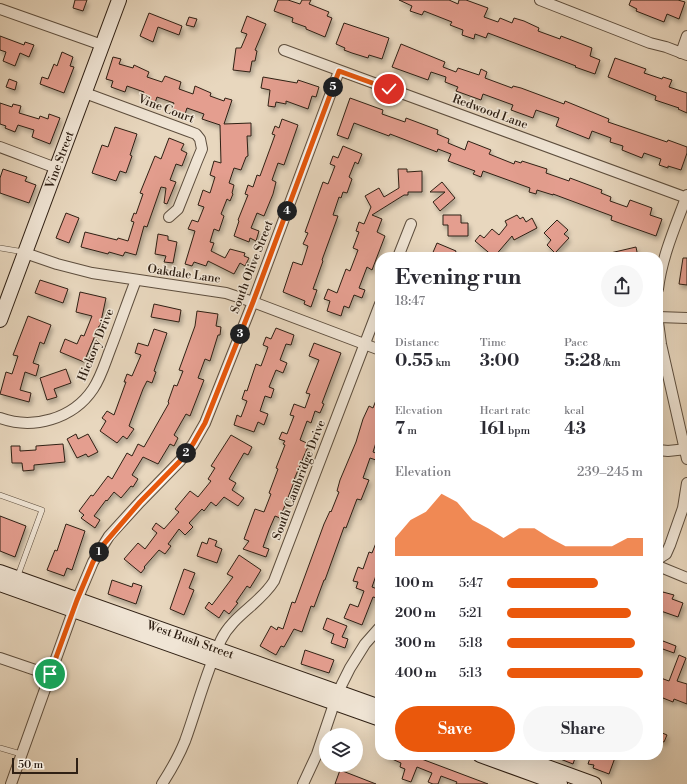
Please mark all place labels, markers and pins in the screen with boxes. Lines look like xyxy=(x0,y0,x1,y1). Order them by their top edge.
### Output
pin xyxy=(372,72,406,106)
pin: 5 xyxy=(323,77,343,97)
pin: 4 xyxy=(277,201,297,221)
pin: 3 xyxy=(230,324,250,344)
pin: 2 xyxy=(176,443,196,463)
pin: 1 xyxy=(89,542,109,562)
pin xyxy=(33,657,67,691)

